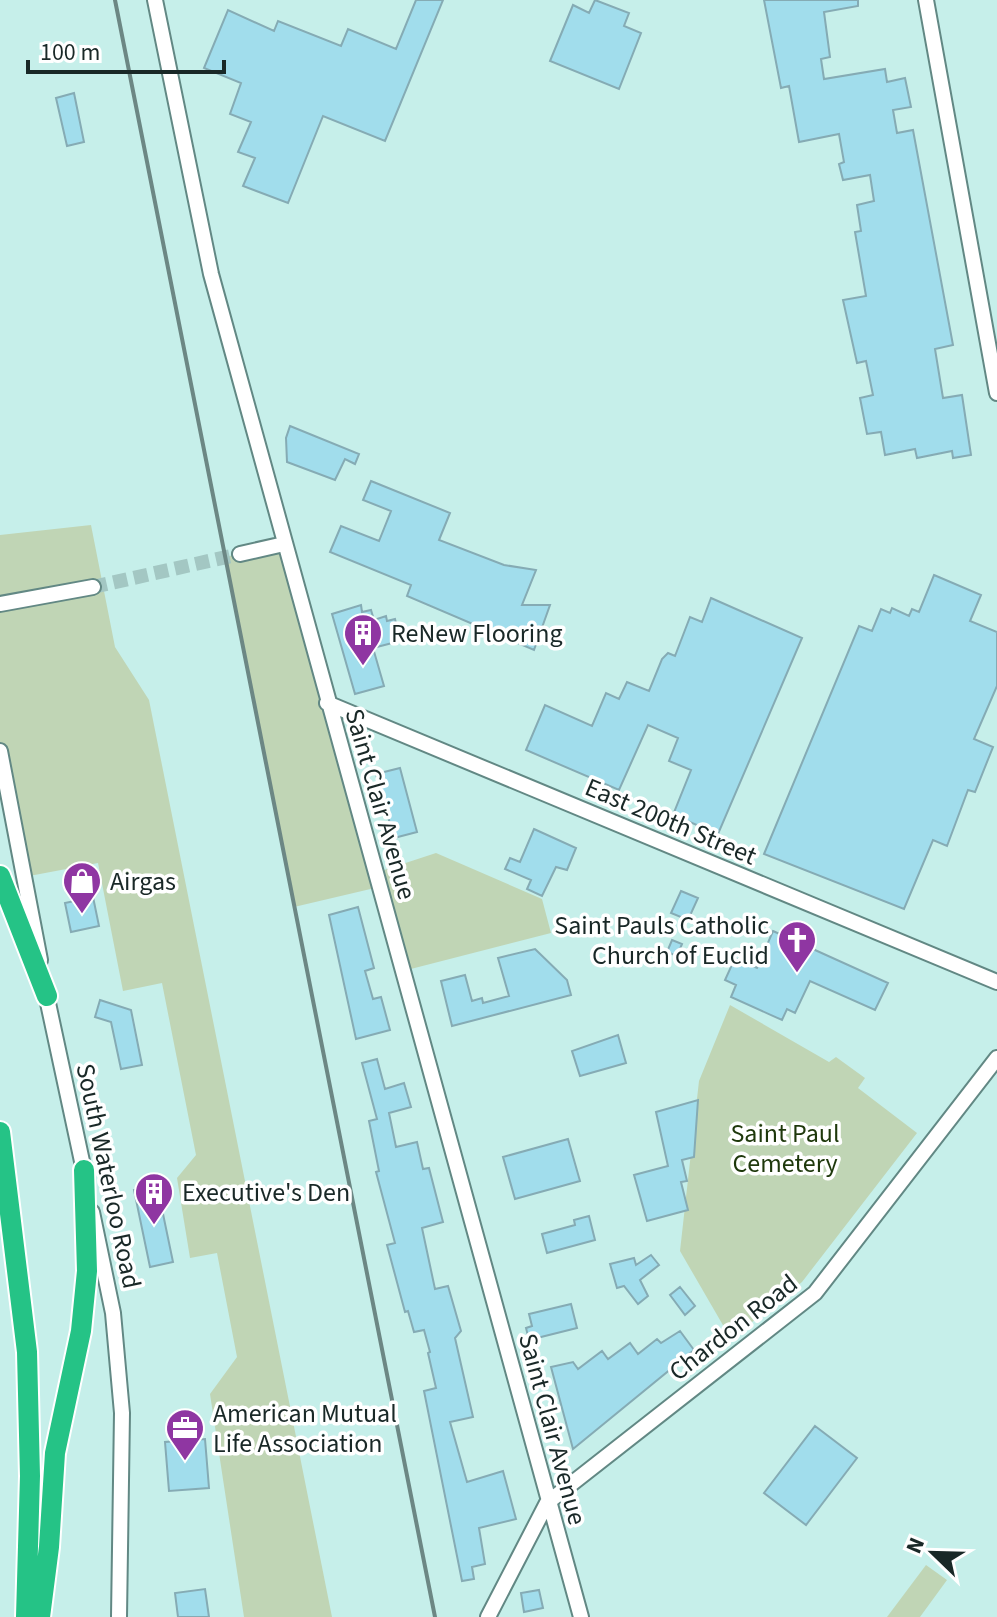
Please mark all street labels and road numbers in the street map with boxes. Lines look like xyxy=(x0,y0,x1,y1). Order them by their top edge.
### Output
street label: Saint Clair Avenue xyxy=(336,704,425,904)
street label: East 200th Street xyxy=(579,769,763,874)
street label: South Waterloo Road xyxy=(67,1060,150,1292)
street label: Chardon Road xyxy=(661,1265,806,1390)
street label: Saint Clair Avenue xyxy=(509,1329,596,1529)

